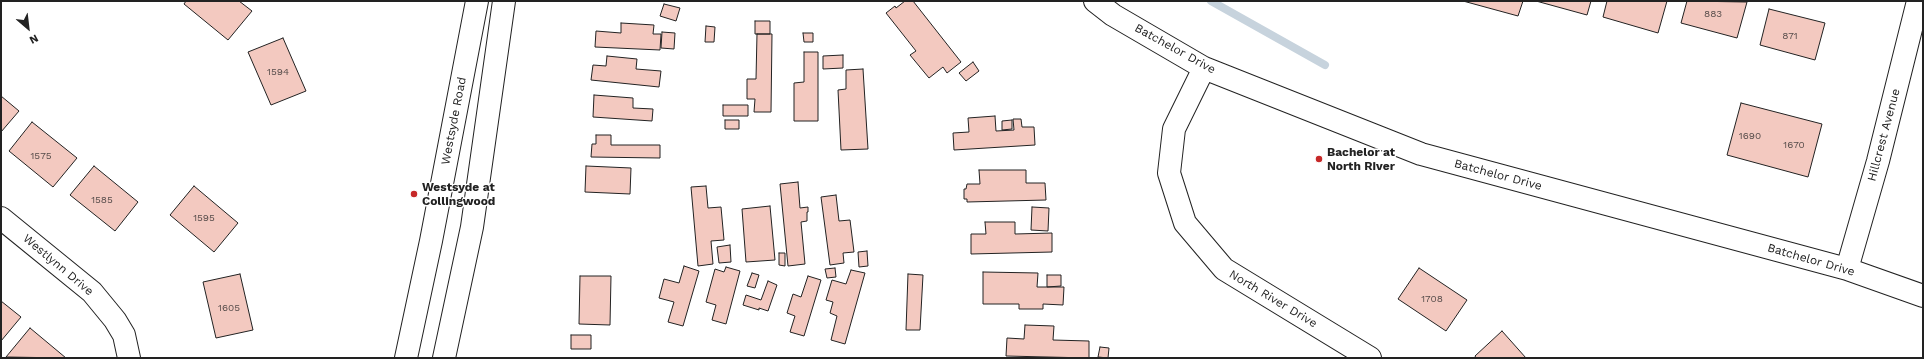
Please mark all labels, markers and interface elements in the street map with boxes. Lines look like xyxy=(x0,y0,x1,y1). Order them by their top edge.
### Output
north arrow xyxy=(8,8,48,48)
house number: 883 xyxy=(1704,8,1722,20)
street label: Batchelor Drive xyxy=(1132,21,1218,77)
house number: 871 xyxy=(1782,30,1798,42)
text: N xyxy=(27,31,41,47)
house number: 1594 xyxy=(267,66,289,78)
street label: Westsyde Road xyxy=(438,76,470,166)
street label: Hillcrest Avenue xyxy=(1865,87,1903,183)
house number: 1690 xyxy=(1739,130,1761,142)
house number: 1670 xyxy=(1783,139,1805,151)
place label: Bachelor at North River xyxy=(1327,145,1395,173)
house number: 1575 xyxy=(30,150,52,162)
marker: Bachelor at North River xyxy=(1314,154,1324,164)
street label: Batchelor Drive xyxy=(1453,156,1543,194)
place label: Westsyde at Collingwood xyxy=(422,180,495,208)
marker: Westsyde at Collingwood xyxy=(409,189,419,199)
house number: 1585 xyxy=(91,194,113,206)
house number: 1595 xyxy=(193,212,215,224)
street label: Westlynn Drive xyxy=(20,231,96,299)
street label: Batchelor Drive xyxy=(1766,241,1856,279)
street label: North River Drive xyxy=(1226,267,1320,331)
house number: 1708 xyxy=(1421,293,1443,305)
house number: 1605 xyxy=(218,302,240,314)

